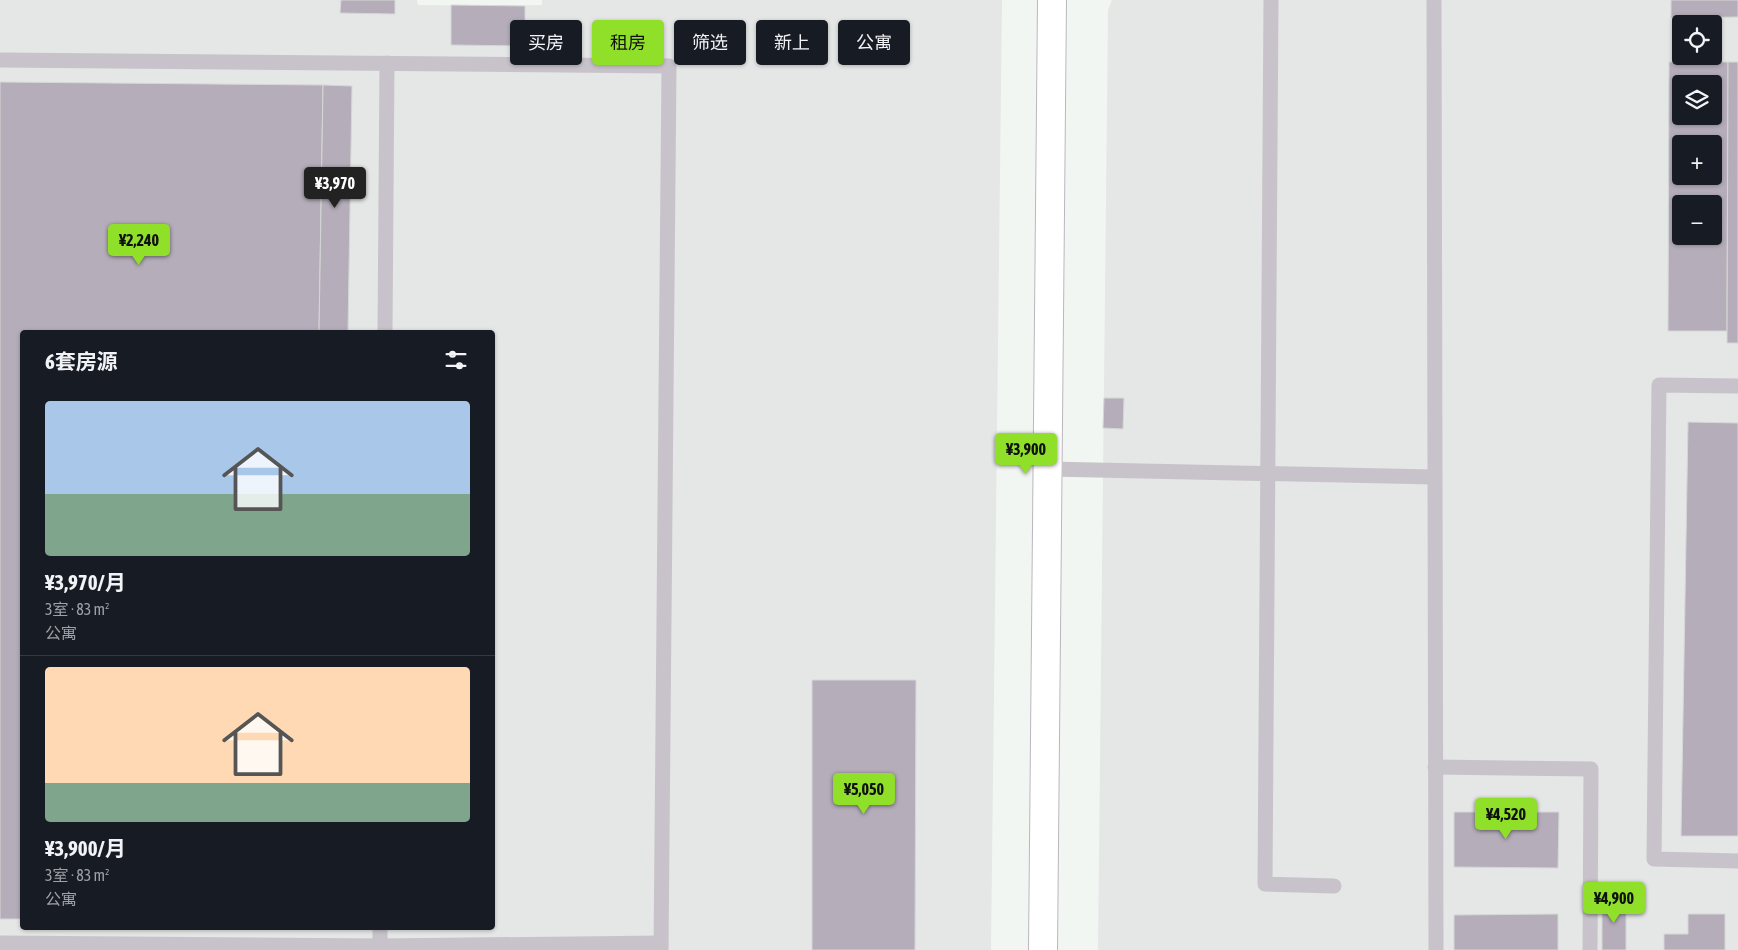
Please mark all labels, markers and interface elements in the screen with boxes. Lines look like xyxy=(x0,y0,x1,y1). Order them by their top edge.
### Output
map controls xyxy=(1672,15,1722,245)
button: locate xyxy=(1672,15,1722,65)
chip: 买房 xyxy=(510,20,582,65)
chip: 租房 xyxy=(592,20,664,65)
chip: 筛选 xyxy=(674,20,746,65)
chip: 新上 xyxy=(756,20,828,65)
chip: 公寓 xyxy=(838,20,910,65)
button: layers xyxy=(1672,75,1722,125)
button: + xyxy=(1672,135,1722,185)
pin: ¥3,970 xyxy=(294,166,376,209)
text: ¥3,970 xyxy=(315,174,355,192)
button: − xyxy=(1672,195,1722,245)
pin: ¥2,240 xyxy=(98,224,180,266)
text: ¥2,240 xyxy=(119,231,159,249)
icon: filters xyxy=(442,346,470,374)
text: 6套房源 xyxy=(45,349,118,373)
pin: ¥3,900 xyxy=(985,432,1067,475)
icon: home xyxy=(213,434,303,524)
text: ¥3,900 xyxy=(1006,440,1046,458)
text: ¥3,970/月 xyxy=(45,570,126,594)
text: 3室 · 83 m² xyxy=(45,600,110,618)
text: 公寓 xyxy=(45,624,77,642)
icon: home xyxy=(213,699,303,789)
pin: ¥5,050 xyxy=(823,772,905,815)
text: ¥5,050 xyxy=(844,780,884,798)
pin: ¥4,520 xyxy=(1465,798,1547,840)
text: ¥4,520 xyxy=(1486,805,1526,823)
text: ¥3,900/月 xyxy=(45,836,126,860)
text: 3室 · 83 m² xyxy=(45,866,110,884)
pin: ¥4,900 xyxy=(1573,882,1655,924)
text: ¥4,900 xyxy=(1594,889,1634,907)
text: 公寓 xyxy=(45,890,77,908)

